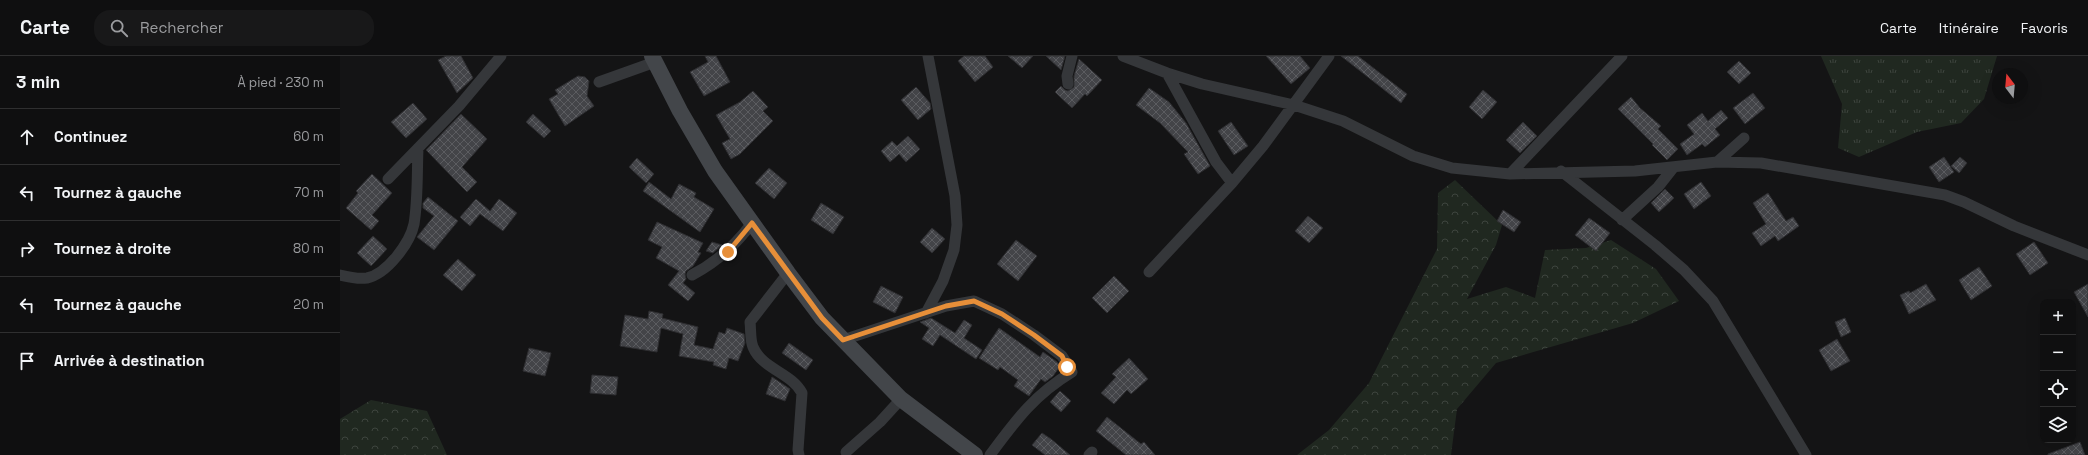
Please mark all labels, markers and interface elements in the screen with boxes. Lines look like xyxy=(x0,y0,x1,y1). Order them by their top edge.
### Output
search box xyxy=(94,10,374,46)
text: Carte xyxy=(20,15,70,40)
icon: search xyxy=(108,17,130,39)
text: Rechercher xyxy=(140,18,224,37)
text: Carte xyxy=(1880,19,1917,37)
text: Itinéraire xyxy=(1939,19,1999,37)
text: Favoris xyxy=(2021,19,2068,37)
north arrow xyxy=(1992,68,2028,104)
text: 3 min xyxy=(16,71,60,93)
text: À pied · 230 m xyxy=(237,74,324,91)
icon: ahead xyxy=(16,126,38,148)
text: Continuez xyxy=(54,127,127,146)
text: 60 m xyxy=(293,128,324,145)
icon: left xyxy=(16,182,38,204)
text: Tournez à gauche xyxy=(54,183,182,202)
text: 70 m xyxy=(294,184,324,201)
icon: right xyxy=(16,238,38,260)
text: Tournez à droite xyxy=(54,239,171,258)
text: 80 m xyxy=(293,240,324,257)
route end xyxy=(719,243,737,261)
icon: left xyxy=(16,294,38,316)
text: Tournez à gauche xyxy=(54,295,182,314)
text: 20 m xyxy=(293,296,324,313)
map controls xyxy=(2040,299,2076,443)
button: + xyxy=(2040,299,2076,335)
button: − xyxy=(2040,335,2076,371)
icon: arrive xyxy=(16,350,38,372)
text: Arrivée à destination xyxy=(54,351,204,370)
route start xyxy=(1058,358,1076,376)
button: locate xyxy=(2040,371,2076,407)
button: layers xyxy=(2040,407,2076,443)

